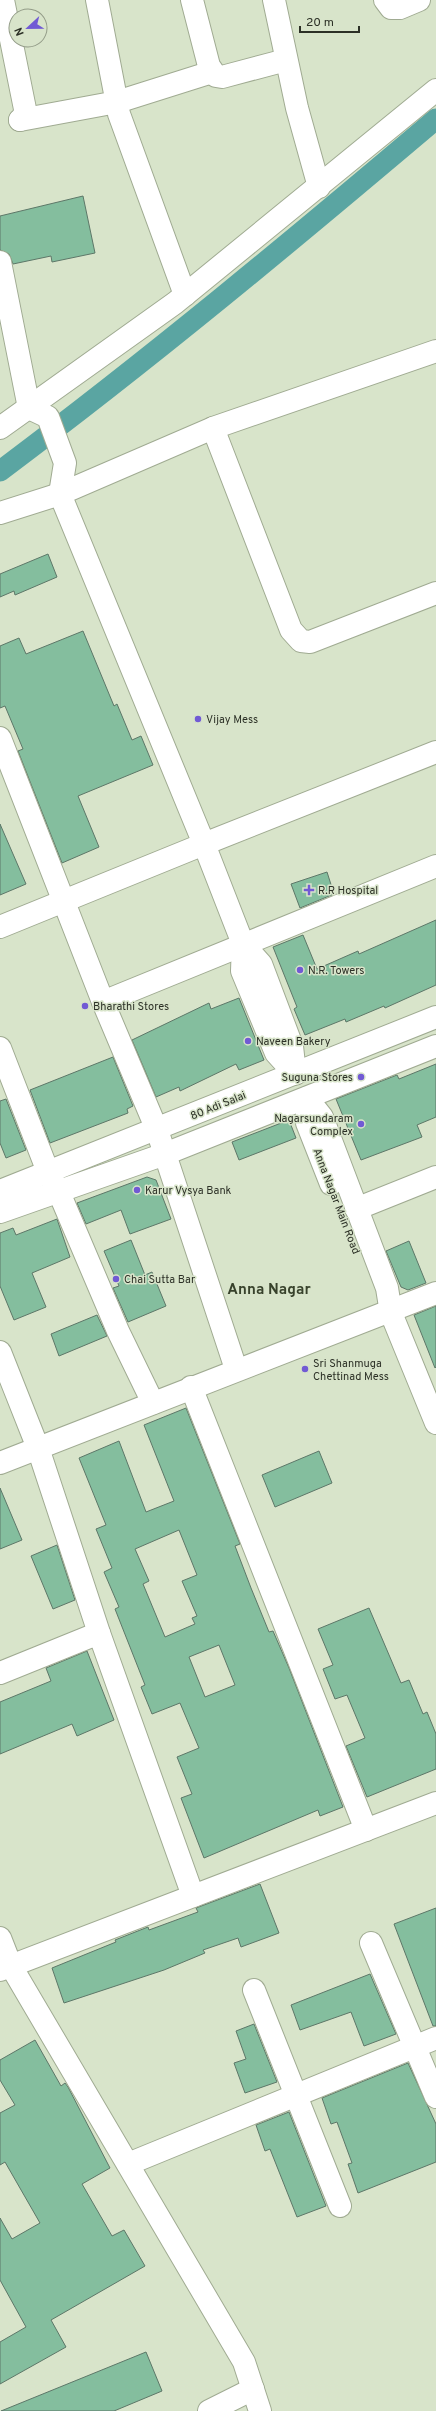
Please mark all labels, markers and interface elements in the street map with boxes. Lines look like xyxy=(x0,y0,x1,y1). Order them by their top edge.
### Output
north arrow xyxy=(8,8,48,48)
scale bar xyxy=(300,8,359,34)
text: 20 m xyxy=(306,15,334,31)
text: N xyxy=(12,25,28,38)
place label: Vijay Mess xyxy=(206,713,258,727)
marker: Vijay Mess xyxy=(193,714,203,724)
marker: R.R Hospital xyxy=(303,884,315,896)
place label: R.R Hospital xyxy=(318,884,378,898)
place label: N.R. Towers xyxy=(308,964,365,978)
marker: N.R. Towers xyxy=(295,965,305,975)
place label: Bharathi Stores xyxy=(93,1000,169,1014)
marker: Bharathi Stores xyxy=(80,1001,90,1011)
place label: Naveen Bakery xyxy=(256,1035,331,1049)
marker: Naveen Bakery xyxy=(243,1036,253,1046)
place label: Suguna Stores xyxy=(282,1071,353,1085)
marker: Suguna Stores xyxy=(356,1072,366,1082)
street label: 80 Adi Salai xyxy=(189,1088,248,1123)
place label: Nagarsundaram Complex xyxy=(274,1112,353,1139)
marker: Nagarsundaram Complex xyxy=(356,1119,366,1129)
street label: Anna Nagar Main Road xyxy=(309,1146,363,1256)
place label: Karur Vysya Bank xyxy=(145,1184,232,1198)
marker: Karur Vysya Bank xyxy=(132,1185,142,1195)
place label: Chai Sutta Bar xyxy=(124,1273,196,1287)
marker: Chai Sutta Bar xyxy=(111,1274,121,1284)
district label: Anna Nagar xyxy=(227,1281,311,1300)
place label: Sri Shanmuga Chettinad Mess xyxy=(313,1357,389,1384)
marker: Sri Shanmuga Chettinad Mess xyxy=(300,1364,310,1374)

